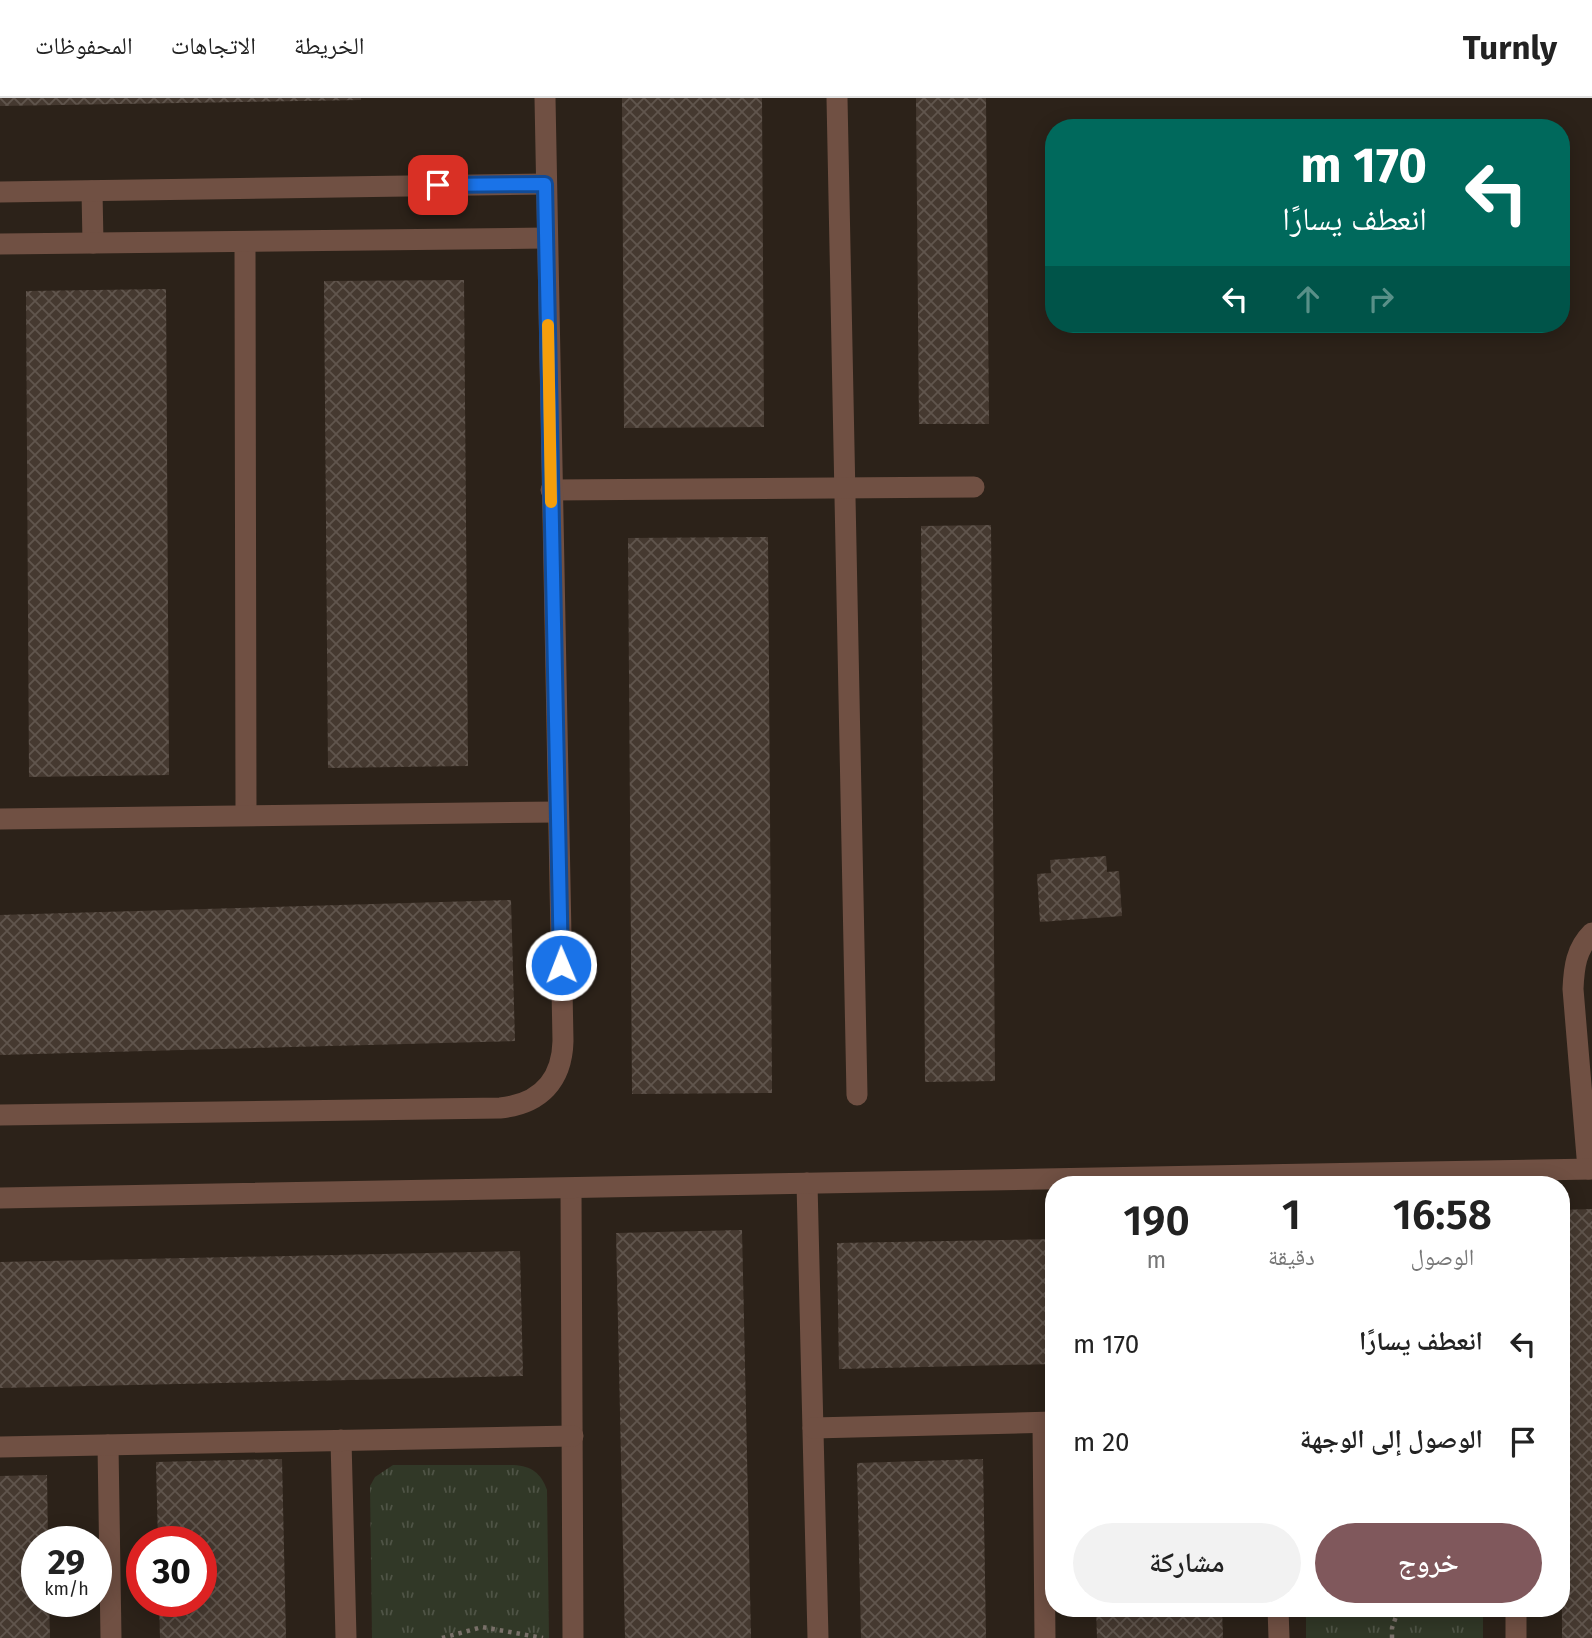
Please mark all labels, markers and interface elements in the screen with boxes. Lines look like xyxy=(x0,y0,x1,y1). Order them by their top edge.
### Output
text: Turnly xyxy=(1463,28,1557,68)
text: المحفوظات xyxy=(35,32,133,60)
text: الاتجاهات xyxy=(171,32,256,60)
text: الخريطة xyxy=(294,32,365,60)
text: 170 m xyxy=(1300,136,1427,195)
icon: left xyxy=(1451,147,1542,238)
pin xyxy=(408,155,468,215)
icon: arrive xyxy=(419,166,457,204)
text: انعطف يسارًا xyxy=(1282,200,1427,238)
icon: left xyxy=(1216,280,1254,318)
icon: ahead xyxy=(1289,280,1327,318)
icon: right xyxy=(1362,280,1400,318)
position arrow xyxy=(524,928,598,1002)
text: 1 xyxy=(1282,1190,1301,1240)
text: 16:58 xyxy=(1393,1190,1492,1240)
text: 190 xyxy=(1123,1196,1190,1246)
text: دقيقة xyxy=(1268,1243,1315,1271)
text: الوصول xyxy=(1411,1243,1474,1271)
text: m xyxy=(1147,1246,1166,1274)
icon: left xyxy=(1504,1325,1542,1363)
text: انعطف يسارًا xyxy=(1359,1326,1483,1357)
text: 170 m xyxy=(1073,1329,1139,1360)
icon: arrive xyxy=(1504,1423,1542,1461)
text: الوصول إلى الوجهة xyxy=(1300,1424,1483,1455)
text: 20 m xyxy=(1073,1427,1130,1458)
button: مشاركة xyxy=(1073,1523,1301,1603)
button: خروج xyxy=(1315,1523,1542,1603)
speed limit sign: 30 xyxy=(126,1526,217,1617)
text: 29 xyxy=(48,1541,85,1583)
text: km/h xyxy=(44,1578,89,1600)

